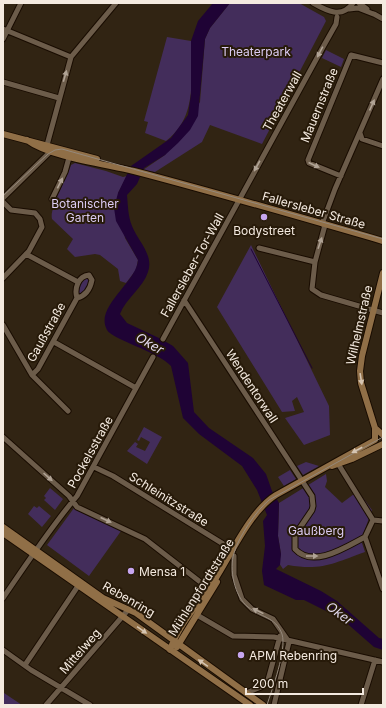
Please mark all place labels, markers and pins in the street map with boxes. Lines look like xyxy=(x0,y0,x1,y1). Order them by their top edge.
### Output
marker: Bodystreet xyxy=(259,212,269,222)
place label: Bodystreet xyxy=(233,223,295,238)
place label: Mensa 1 xyxy=(139,564,185,579)
marker: Mensa 1 xyxy=(126,566,136,576)
place label: APM Rebenring xyxy=(249,648,337,663)
marker: APM Rebenring xyxy=(236,650,246,660)

